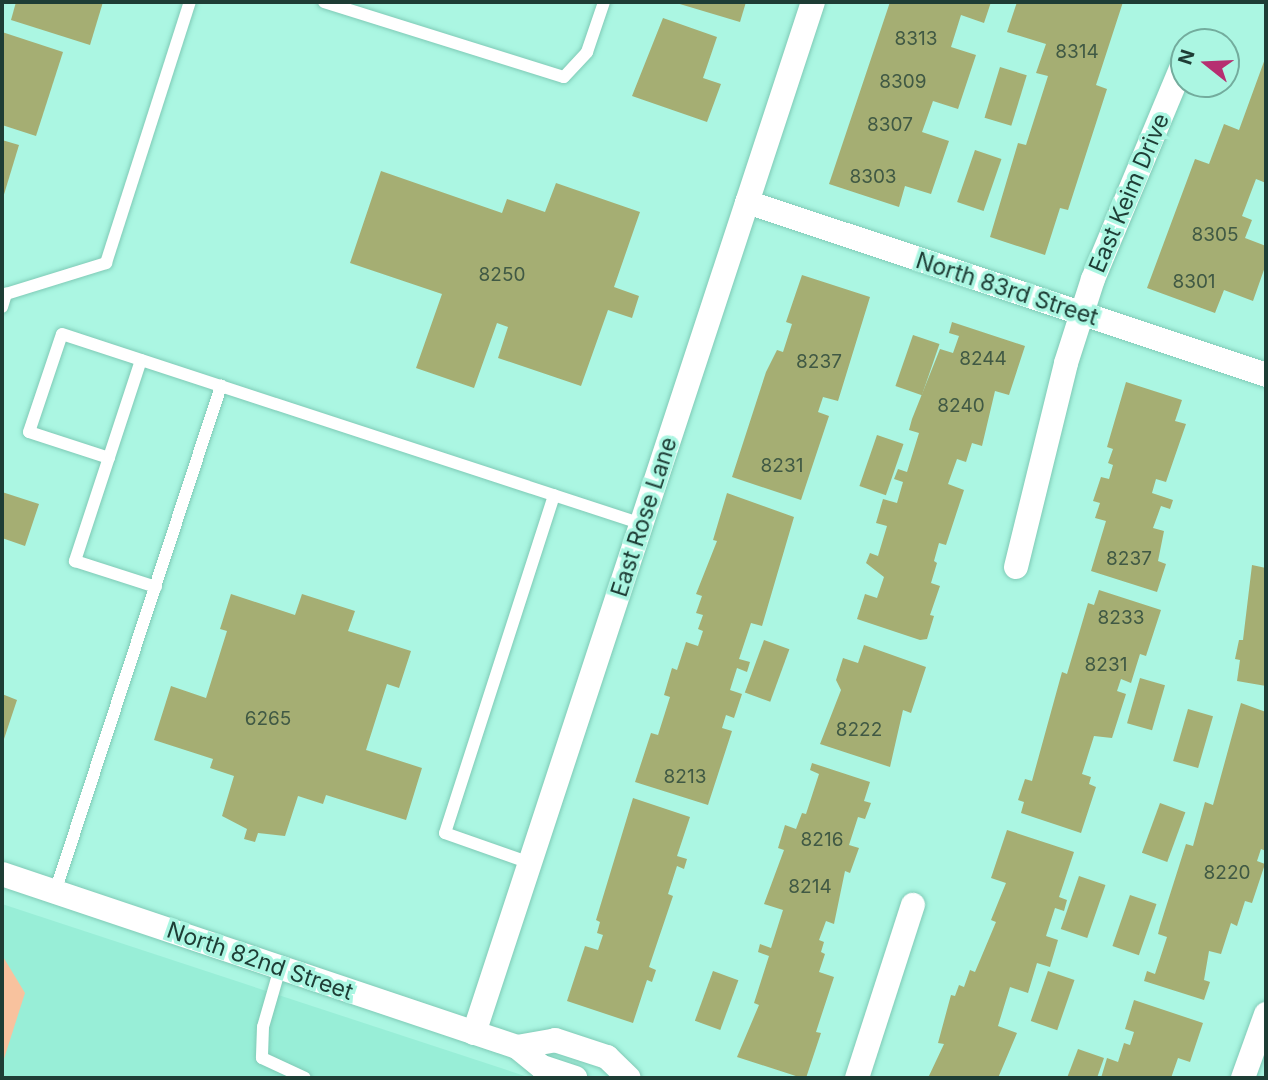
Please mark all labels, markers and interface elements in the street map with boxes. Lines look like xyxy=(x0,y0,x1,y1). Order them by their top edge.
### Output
house number: 8313 xyxy=(895,28,937,50)
north arrow xyxy=(1170,28,1240,98)
house number: 8314 xyxy=(1055,41,1099,63)
text: N xyxy=(1173,47,1200,67)
house number: 8309 xyxy=(879,71,927,93)
street label: East Keim Drive xyxy=(1083,109,1175,277)
house number: 8307 xyxy=(867,114,913,136)
house number: 8303 xyxy=(849,166,897,188)
house number: 8305 xyxy=(1191,224,1239,246)
street label: North 83rd Street xyxy=(912,247,1102,331)
house number: 8250 xyxy=(479,264,525,286)
house number: 8301 xyxy=(1172,271,1216,293)
house number: 8244 xyxy=(959,348,1007,370)
house number: 8237 xyxy=(796,351,842,373)
house number: 8240 xyxy=(937,395,985,417)
street label: East Rose Lane xyxy=(605,434,683,600)
house number: 8231 xyxy=(761,455,803,477)
house number: 8237 xyxy=(1106,548,1152,570)
house number: 8233 xyxy=(1098,607,1144,629)
house number: 8231 xyxy=(1085,654,1127,676)
house number: 6265 xyxy=(245,708,291,730)
house number: 8222 xyxy=(836,719,882,741)
house number: 8213 xyxy=(664,766,706,788)
house number: 8216 xyxy=(801,829,843,851)
house number: 8220 xyxy=(1204,862,1250,884)
house number: 8214 xyxy=(788,876,832,898)
street label: North 82nd Street xyxy=(163,916,357,1006)

